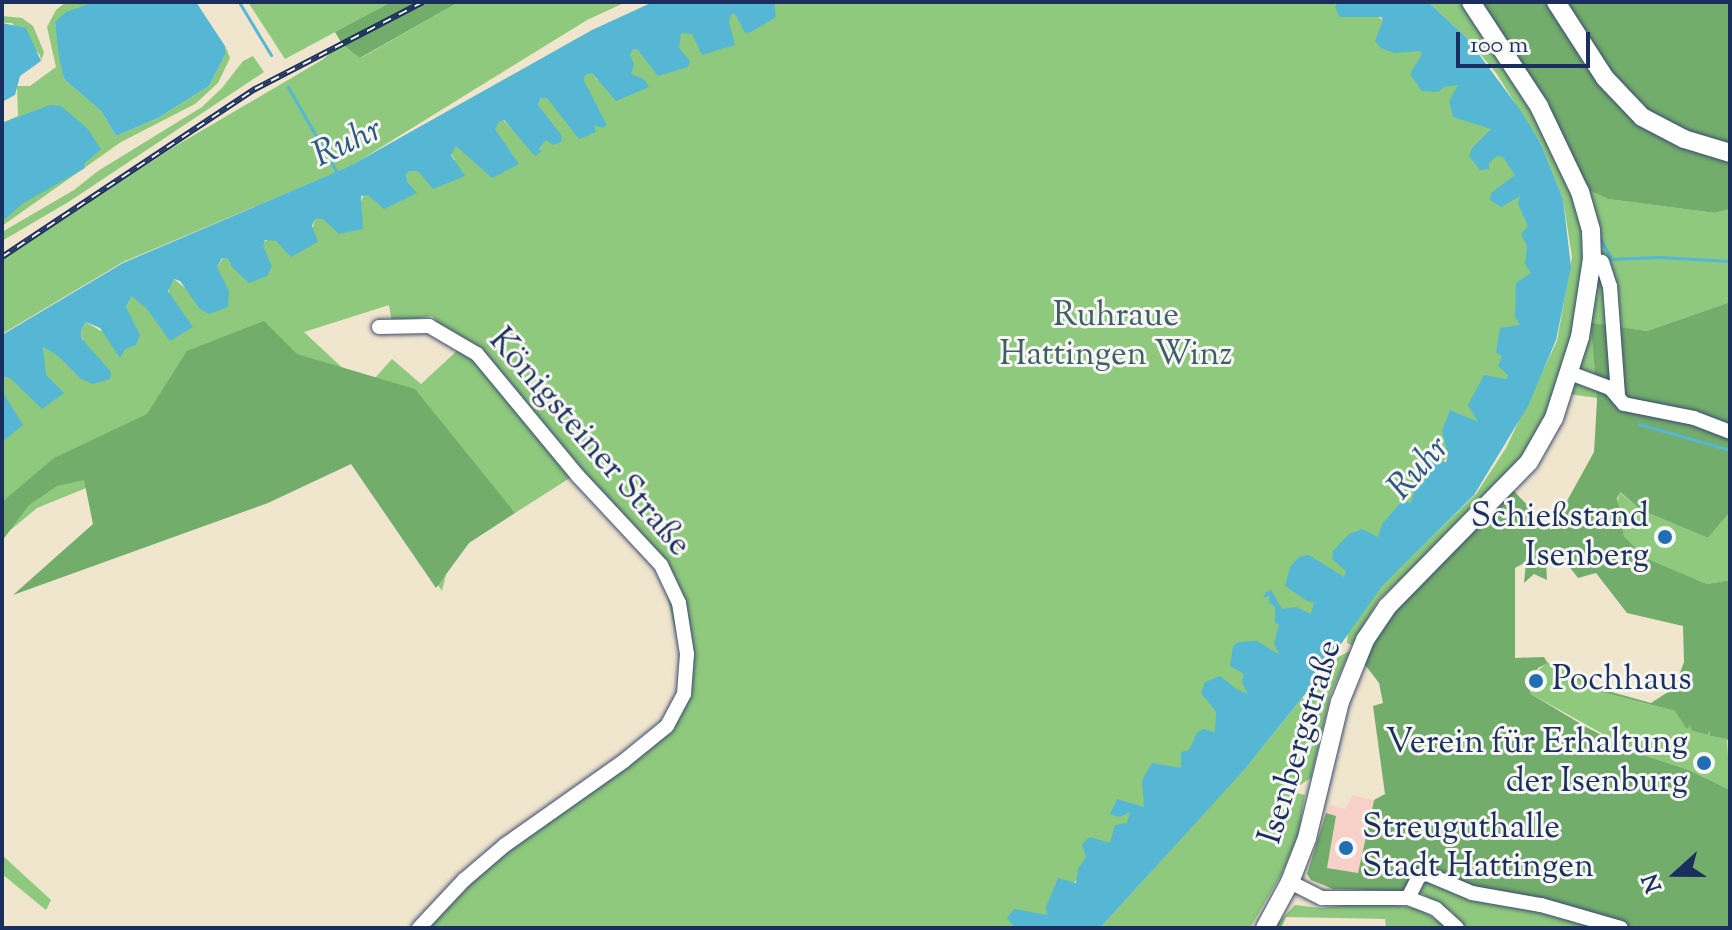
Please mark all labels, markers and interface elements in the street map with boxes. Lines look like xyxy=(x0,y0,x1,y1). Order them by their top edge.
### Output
scale bar xyxy=(1460,16,1594,66)
text: 100 m xyxy=(1470,29,1528,63)
water label: Ruhr xyxy=(307,109,389,179)
park label: Ruhraue Hattingen Winz xyxy=(1000,296,1232,376)
street label: Königsteiner Straße xyxy=(479,321,699,565)
water label: Ruhr xyxy=(1380,428,1460,510)
place label: Schießstand Isenberg xyxy=(1471,497,1649,576)
marker: Schießstand Isenberg xyxy=(1656,528,1674,546)
street label: Isenbergstraße xyxy=(1251,635,1351,849)
place label: Pochhaus xyxy=(1552,661,1692,701)
marker: Pochhaus xyxy=(1527,672,1545,690)
place label: Verein für Erhaltung der Isenburg xyxy=(1386,723,1688,802)
marker: Verein für Erhaltung der Isenburg xyxy=(1695,754,1713,772)
place label: Streuguthalle Stadt Hattingen xyxy=(1362,808,1594,888)
north arrow xyxy=(1636,834,1716,914)
marker: Streuguthalle Stadt Hattingen xyxy=(1337,839,1355,857)
text: N xyxy=(1636,869,1672,897)

